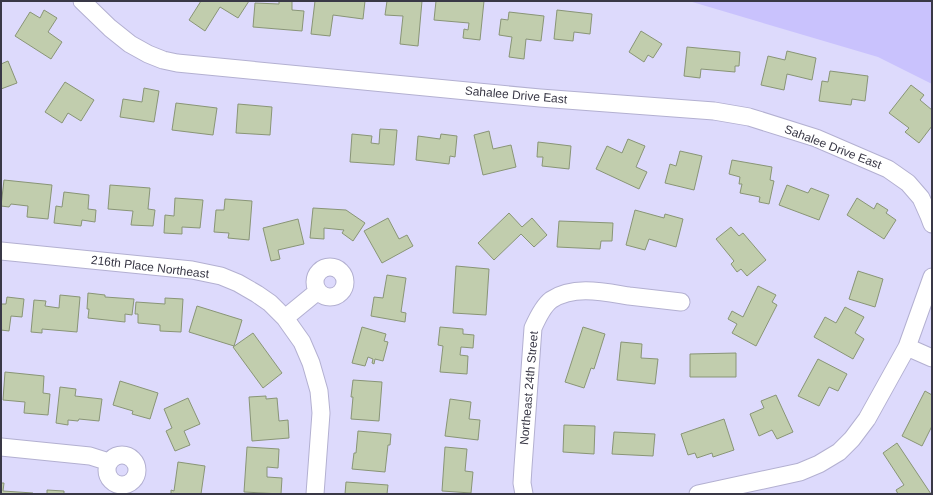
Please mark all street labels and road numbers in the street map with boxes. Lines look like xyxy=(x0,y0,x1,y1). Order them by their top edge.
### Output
street label: Sahalee Drive East xyxy=(464,84,568,107)
street label: Sahalee Drive East xyxy=(783,122,884,172)
street label: 216th Place Northeast xyxy=(90,253,210,281)
street label: Northeast 24th Street xyxy=(517,330,541,445)

